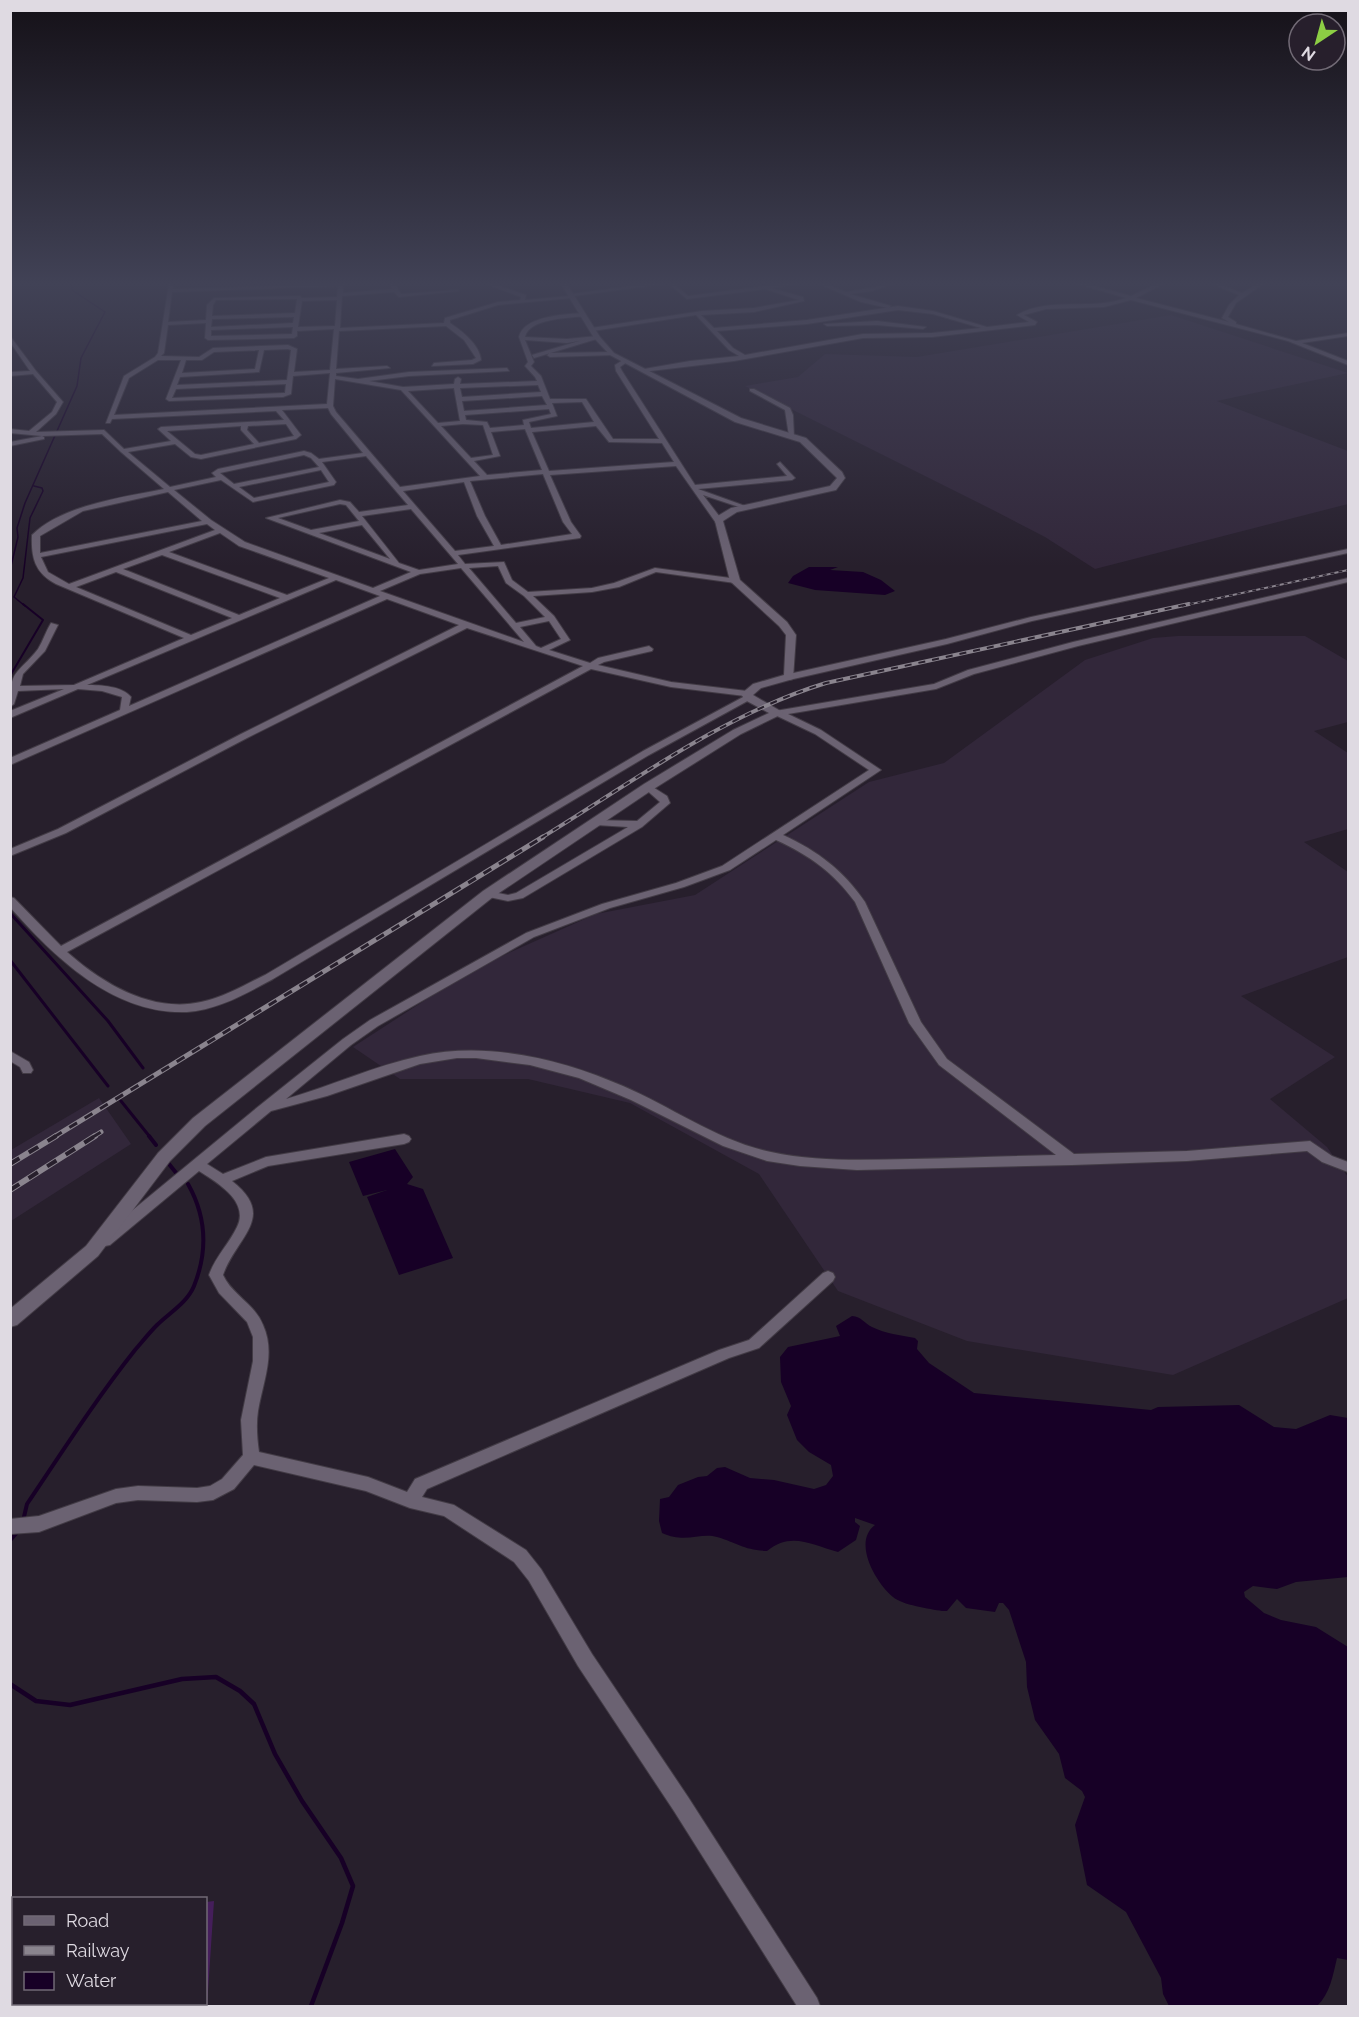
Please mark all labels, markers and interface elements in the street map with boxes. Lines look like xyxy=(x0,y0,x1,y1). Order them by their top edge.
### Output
north arrow xyxy=(1287,12,1347,72)
text: N xyxy=(1298,42,1319,65)
legend xyxy=(12,1897,207,2005)
text: Road xyxy=(66,1910,109,1931)
text: Railway xyxy=(66,1940,130,1961)
text: Water xyxy=(66,1970,117,1991)

